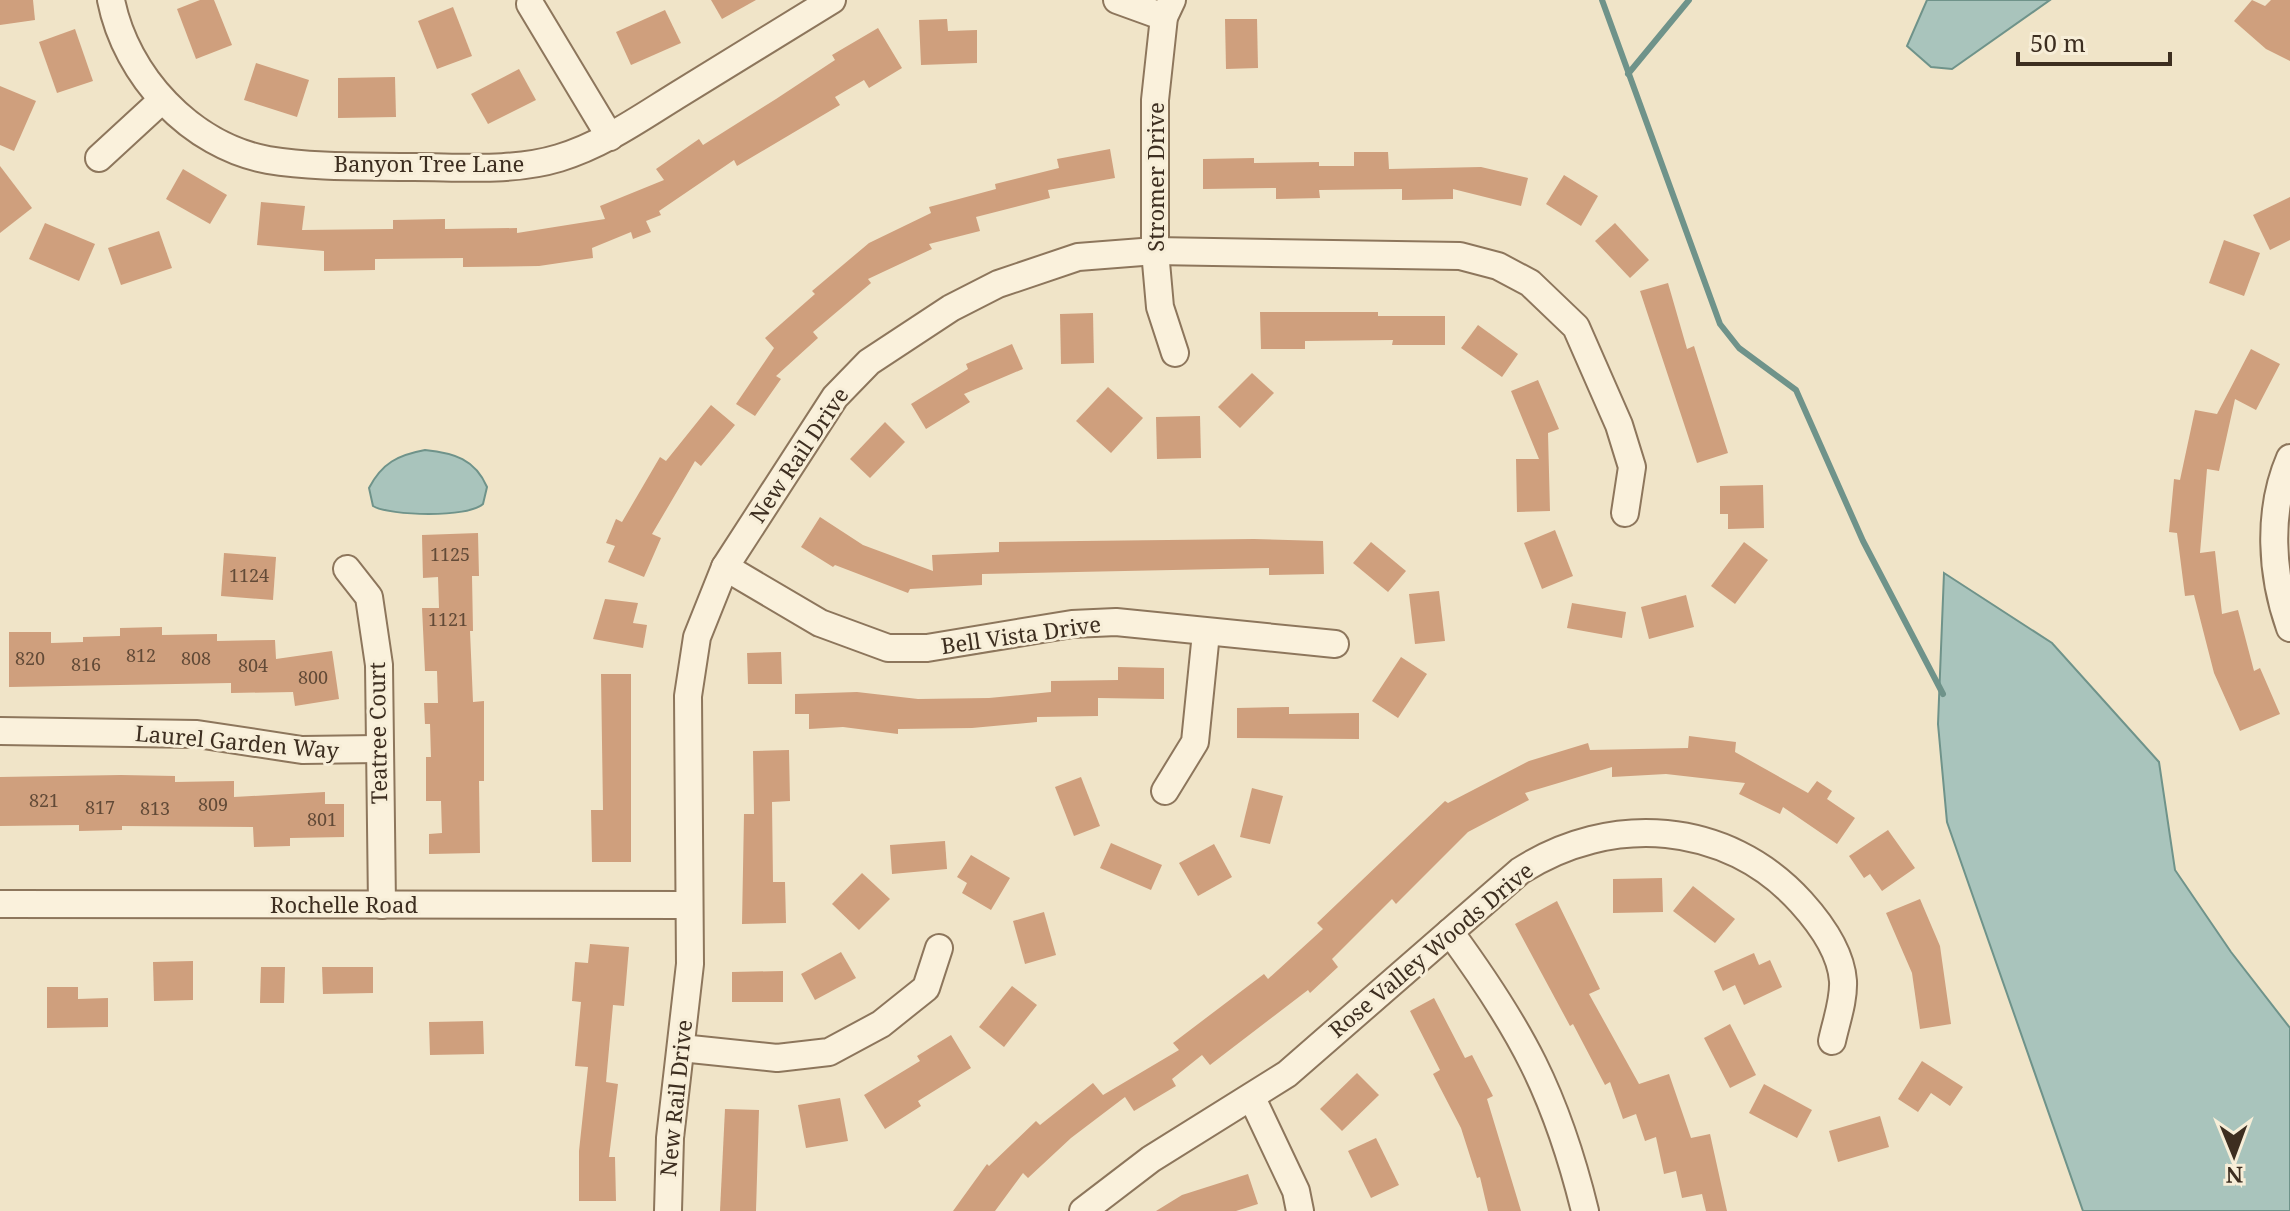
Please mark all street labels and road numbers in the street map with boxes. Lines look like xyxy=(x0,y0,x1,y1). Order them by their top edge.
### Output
street label: Stromer Drive xyxy=(1140,102,1170,252)
street label: Banyon Tree Lane xyxy=(334,148,524,178)
street label: New Rail Drive xyxy=(742,381,855,528)
street label: Bell Vista Drive xyxy=(939,608,1103,660)
street label: Teatree Court xyxy=(361,661,393,804)
street label: Laurel Garden Way xyxy=(134,717,341,765)
street label: Rose Valley Woods Drive xyxy=(1322,855,1539,1044)
street label: Rochelle Road xyxy=(270,889,418,919)
street label: New Rail Drive xyxy=(652,1018,698,1178)

